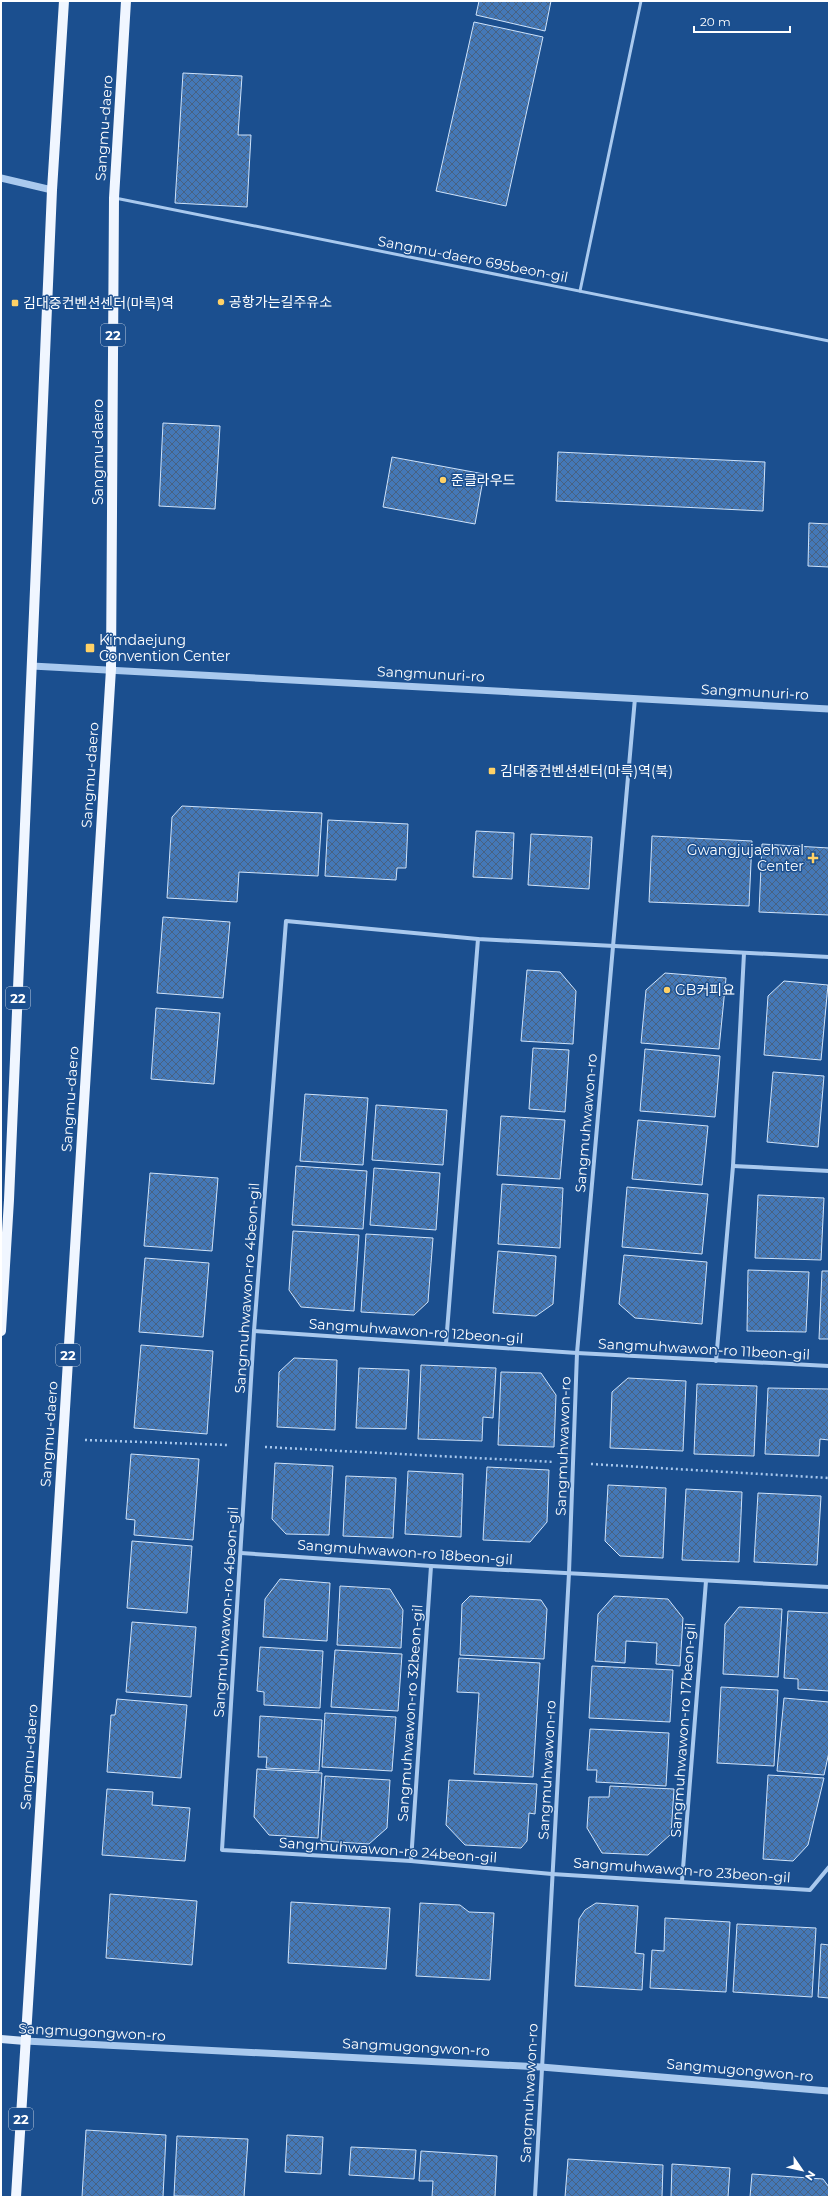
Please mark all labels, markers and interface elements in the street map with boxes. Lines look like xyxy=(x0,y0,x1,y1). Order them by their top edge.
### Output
scale bar xyxy=(694,8,790,34)
text: 20 m xyxy=(700,14,731,29)
street label: Sangmu-daero xyxy=(91,74,117,182)
street label: Sangmu-daero 695beon-gil xyxy=(376,232,570,286)
place label: 공항가는길주유소 xyxy=(229,293,332,311)
place label: 김대중컨벤션센터(마륵)역 xyxy=(23,294,174,312)
marker: 공항가는길주유소 xyxy=(216,297,226,307)
marker: 김대중컨벤션센터(마륵)역 xyxy=(10,298,20,308)
road number: 22 xyxy=(101,324,125,346)
street label: Sangmu-daero xyxy=(89,399,107,505)
place label: 준클라우드 xyxy=(451,471,516,489)
marker: 준클라우드 xyxy=(438,475,448,485)
place label: Kimdaejung Convention Center xyxy=(99,631,231,665)
marker: Kimdaejung Convention Center xyxy=(84,642,96,654)
street label: Sangmunuri-ro xyxy=(377,662,486,686)
street label: Sangmunuri-ro xyxy=(701,680,810,704)
street label: Sangmu-daero xyxy=(77,721,103,829)
place label: 김대중컨벤션센터(마륵)역(북) xyxy=(500,762,673,780)
marker: 김대중컨벤션센터(마륵)역(북) xyxy=(487,766,497,776)
place label: Gwangjujaehwal Center xyxy=(687,841,804,875)
marker: Gwangjujaehwal Center xyxy=(807,852,819,864)
place label: GB커피요 xyxy=(675,981,735,999)
marker: GB커피요 xyxy=(662,985,672,995)
road number: 22 xyxy=(6,987,30,1009)
street label: Sangmu-daero xyxy=(57,1045,83,1153)
street label: Sangmuhwawon-ro xyxy=(571,1052,601,1193)
street label: Sangmuhwawon-ro 4beon-gil xyxy=(231,1182,263,1394)
street label: Sangmuhwawon-ro 12beon-gil xyxy=(308,1315,524,1347)
street label: Sangmuhwawon-ro 11beon-gil xyxy=(598,1334,810,1364)
road number: 22 xyxy=(56,1344,80,1366)
street label: Sangmuhwawon-ro xyxy=(552,1376,574,1516)
street label: Sangmu-daero xyxy=(36,1380,62,1488)
street label: Sangmuhwawon-ro 4beon-gil xyxy=(210,1506,242,1718)
street label: Sangmuhwawon-ro 18beon-gil xyxy=(297,1535,513,1569)
street label: Sangmuhwawon-ro 32beon-gil xyxy=(393,1604,427,1822)
street label: Sangmuhwawon-ro 17beon-gil xyxy=(667,1622,699,1838)
street label: Sangmuhwawon-ro xyxy=(534,1700,560,1840)
street label: Sangmu-daero xyxy=(16,1703,42,1811)
street label: Sangmuhwawon-ro 24beon-gil xyxy=(278,1833,498,1867)
street label: Sangmuhwawon-ro 23beon-gil xyxy=(573,1853,791,1887)
street label: Sangmugongwon-ro xyxy=(18,2019,166,2045)
street label: Sangmuhwawon-ro xyxy=(516,2023,542,2163)
street label: Sangmugongwon-ro xyxy=(342,2034,490,2060)
street label: Sangmugongwon-ro xyxy=(666,2055,814,2085)
road number: 22 xyxy=(9,2108,33,2130)
north arrow xyxy=(782,2150,822,2190)
text: N xyxy=(802,2168,819,2183)

